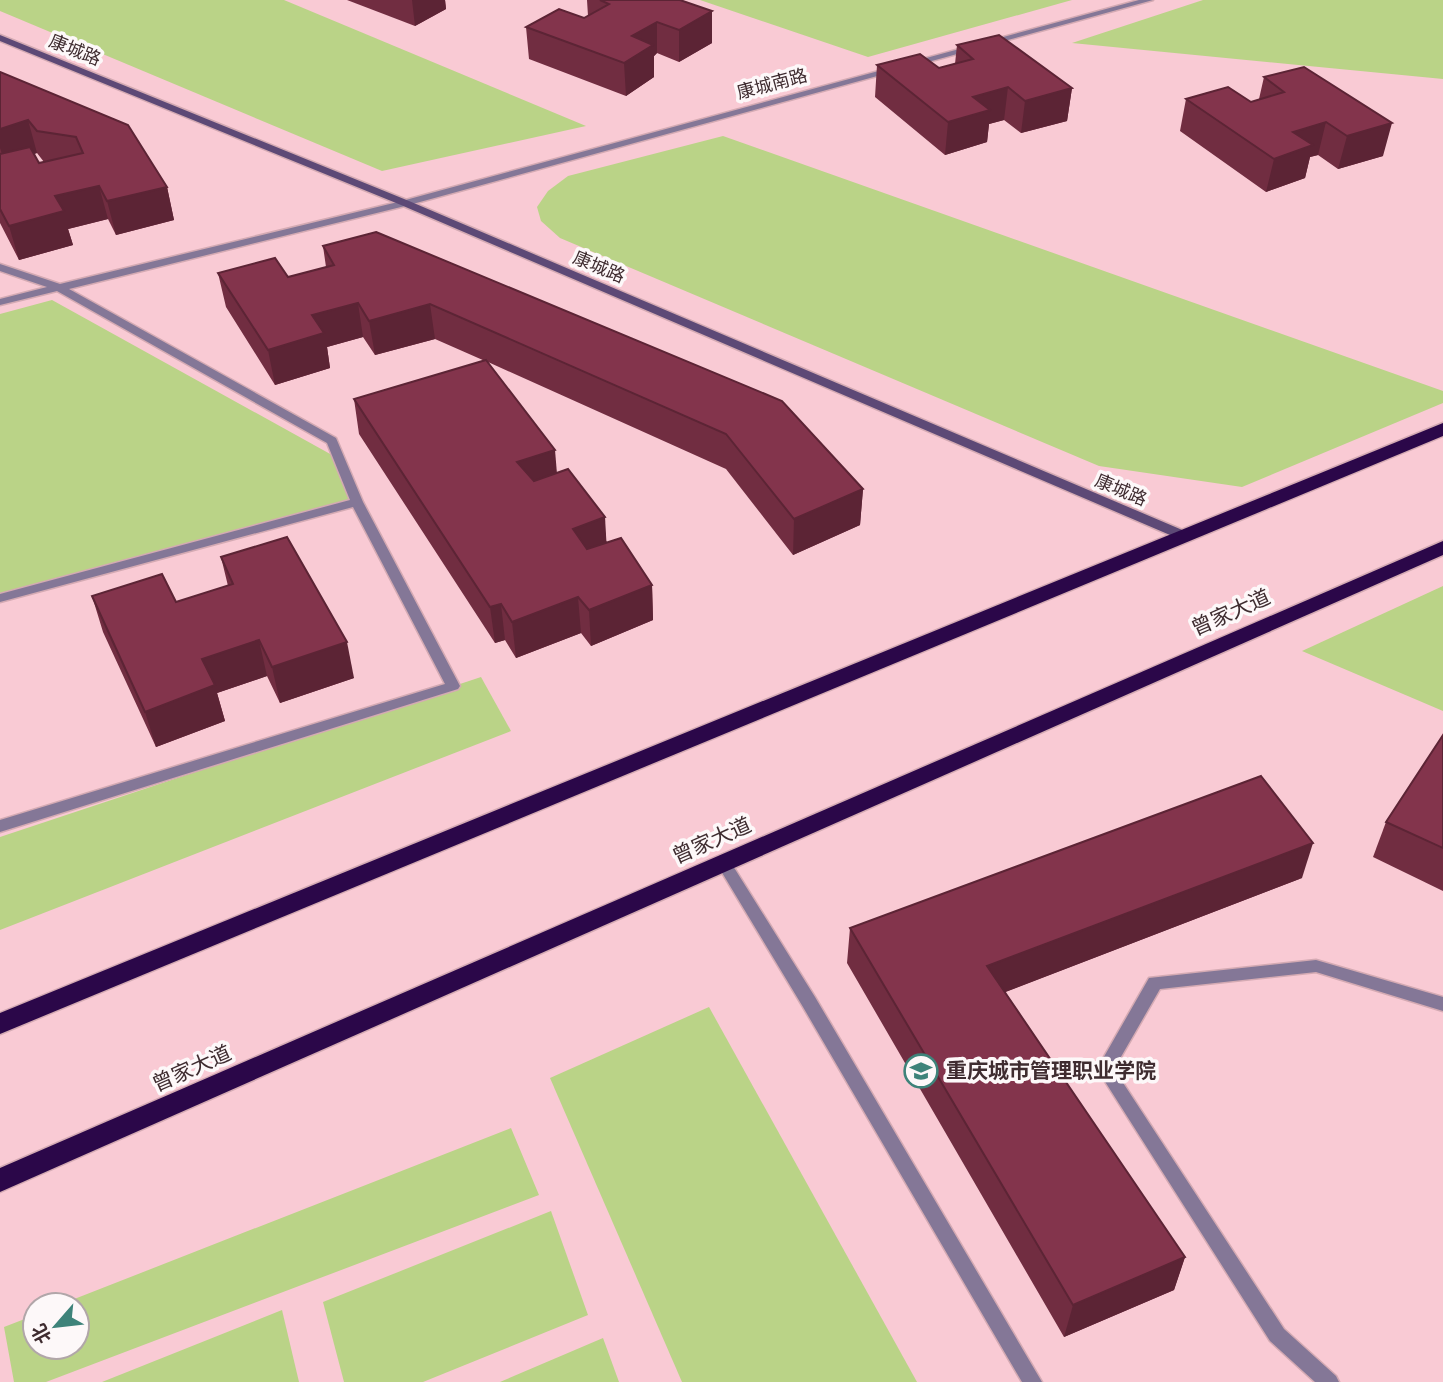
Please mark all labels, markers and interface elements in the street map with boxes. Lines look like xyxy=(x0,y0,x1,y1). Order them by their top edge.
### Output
street label: 康城路 xyxy=(46,30,104,70)
street label: 康城南路 xyxy=(734,64,810,104)
street label: 康城路 xyxy=(570,246,628,288)
street label: 康城路 xyxy=(1092,469,1150,511)
street label: 曾家大道 xyxy=(1188,584,1274,642)
street label: 曾家大道 xyxy=(669,812,755,870)
street label: 曾家大道 xyxy=(149,1040,235,1098)
school or university icon: 重庆城市管理职业学院 xyxy=(902,1052,940,1090)
place label: 重庆城市管理职业学院 xyxy=(946,1059,1156,1084)
north arrow xyxy=(21,1291,91,1361)
text: 北 xyxy=(28,1320,56,1347)

